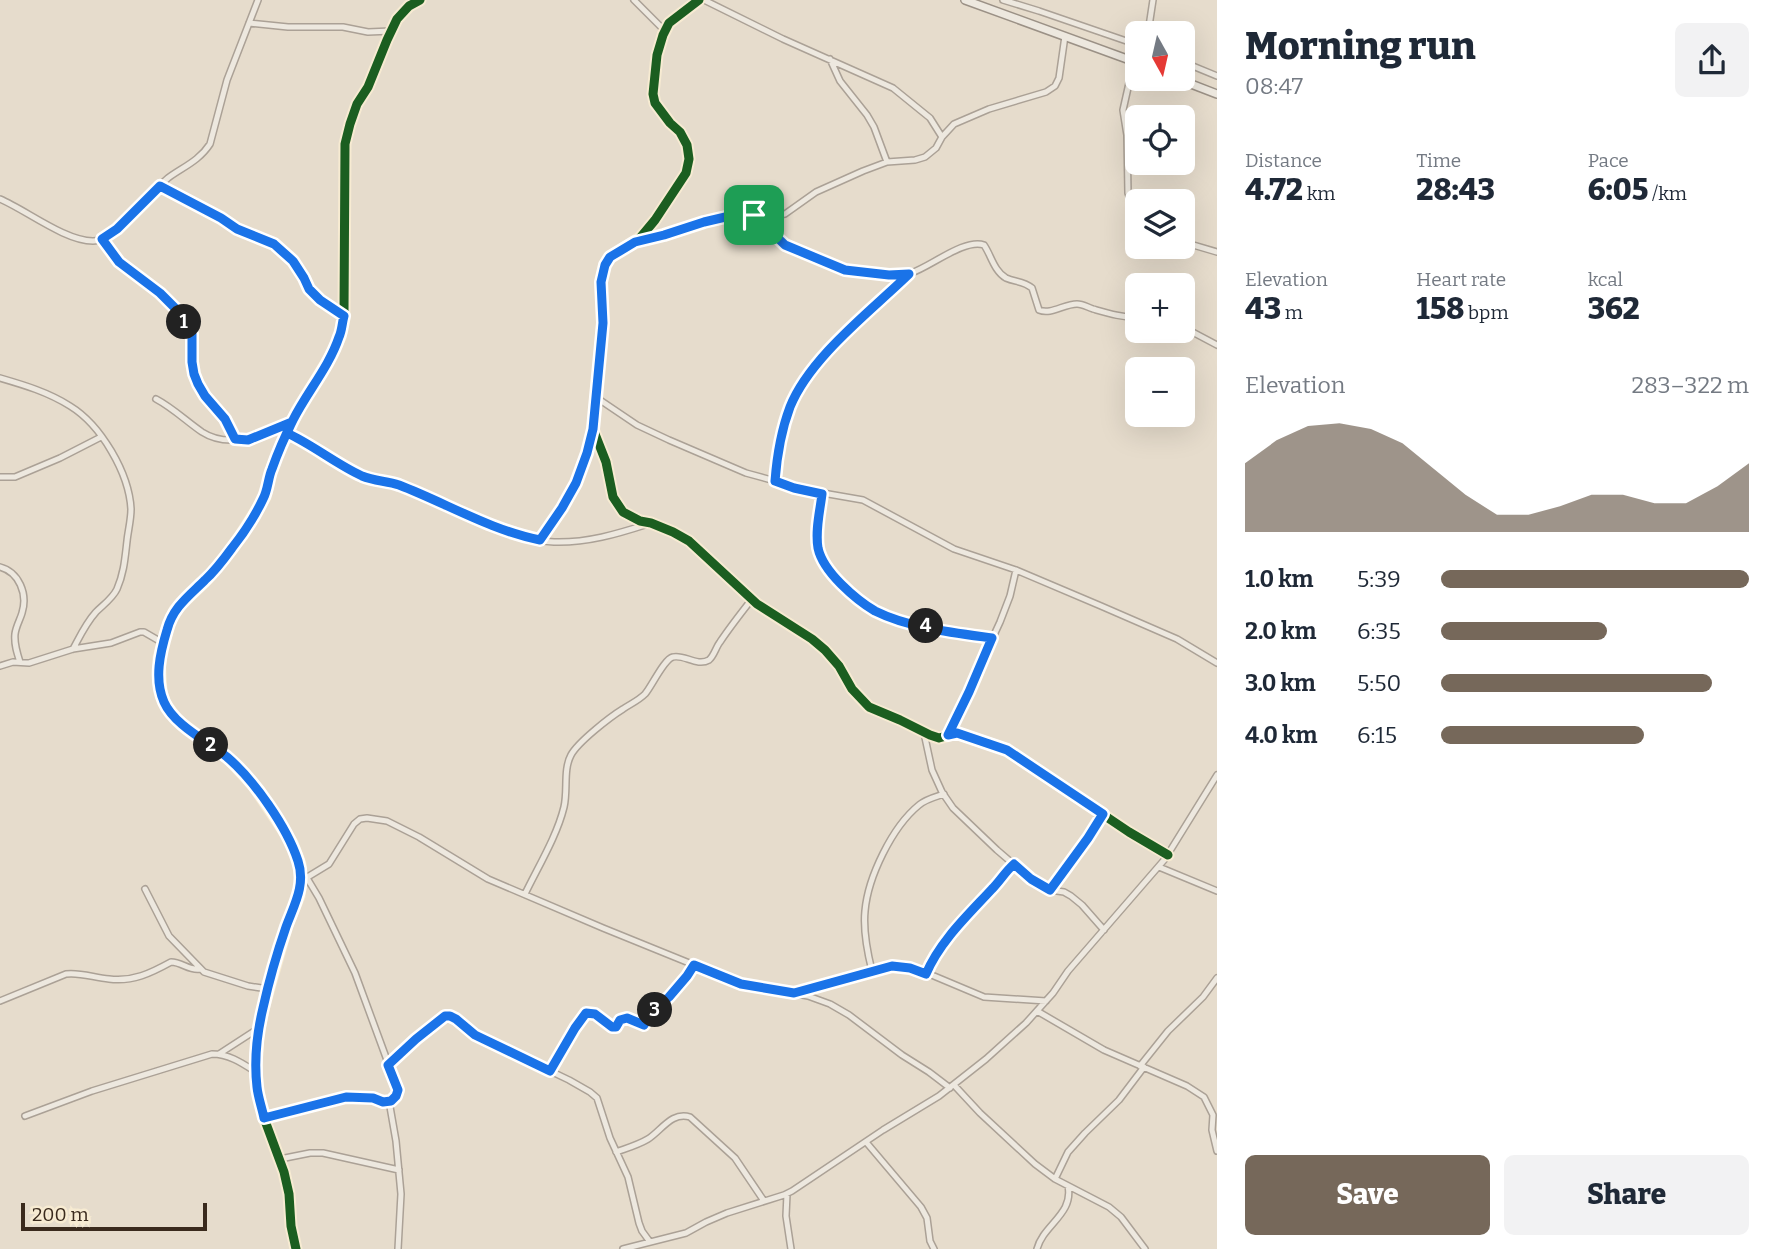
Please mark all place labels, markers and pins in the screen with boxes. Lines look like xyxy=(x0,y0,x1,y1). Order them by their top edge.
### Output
pin xyxy=(724,185,784,245)
pin: 1 xyxy=(166,304,202,340)
pin: 4 xyxy=(908,608,944,644)
pin: 2 xyxy=(194,728,228,762)
pin: 3 xyxy=(638,992,672,1028)

